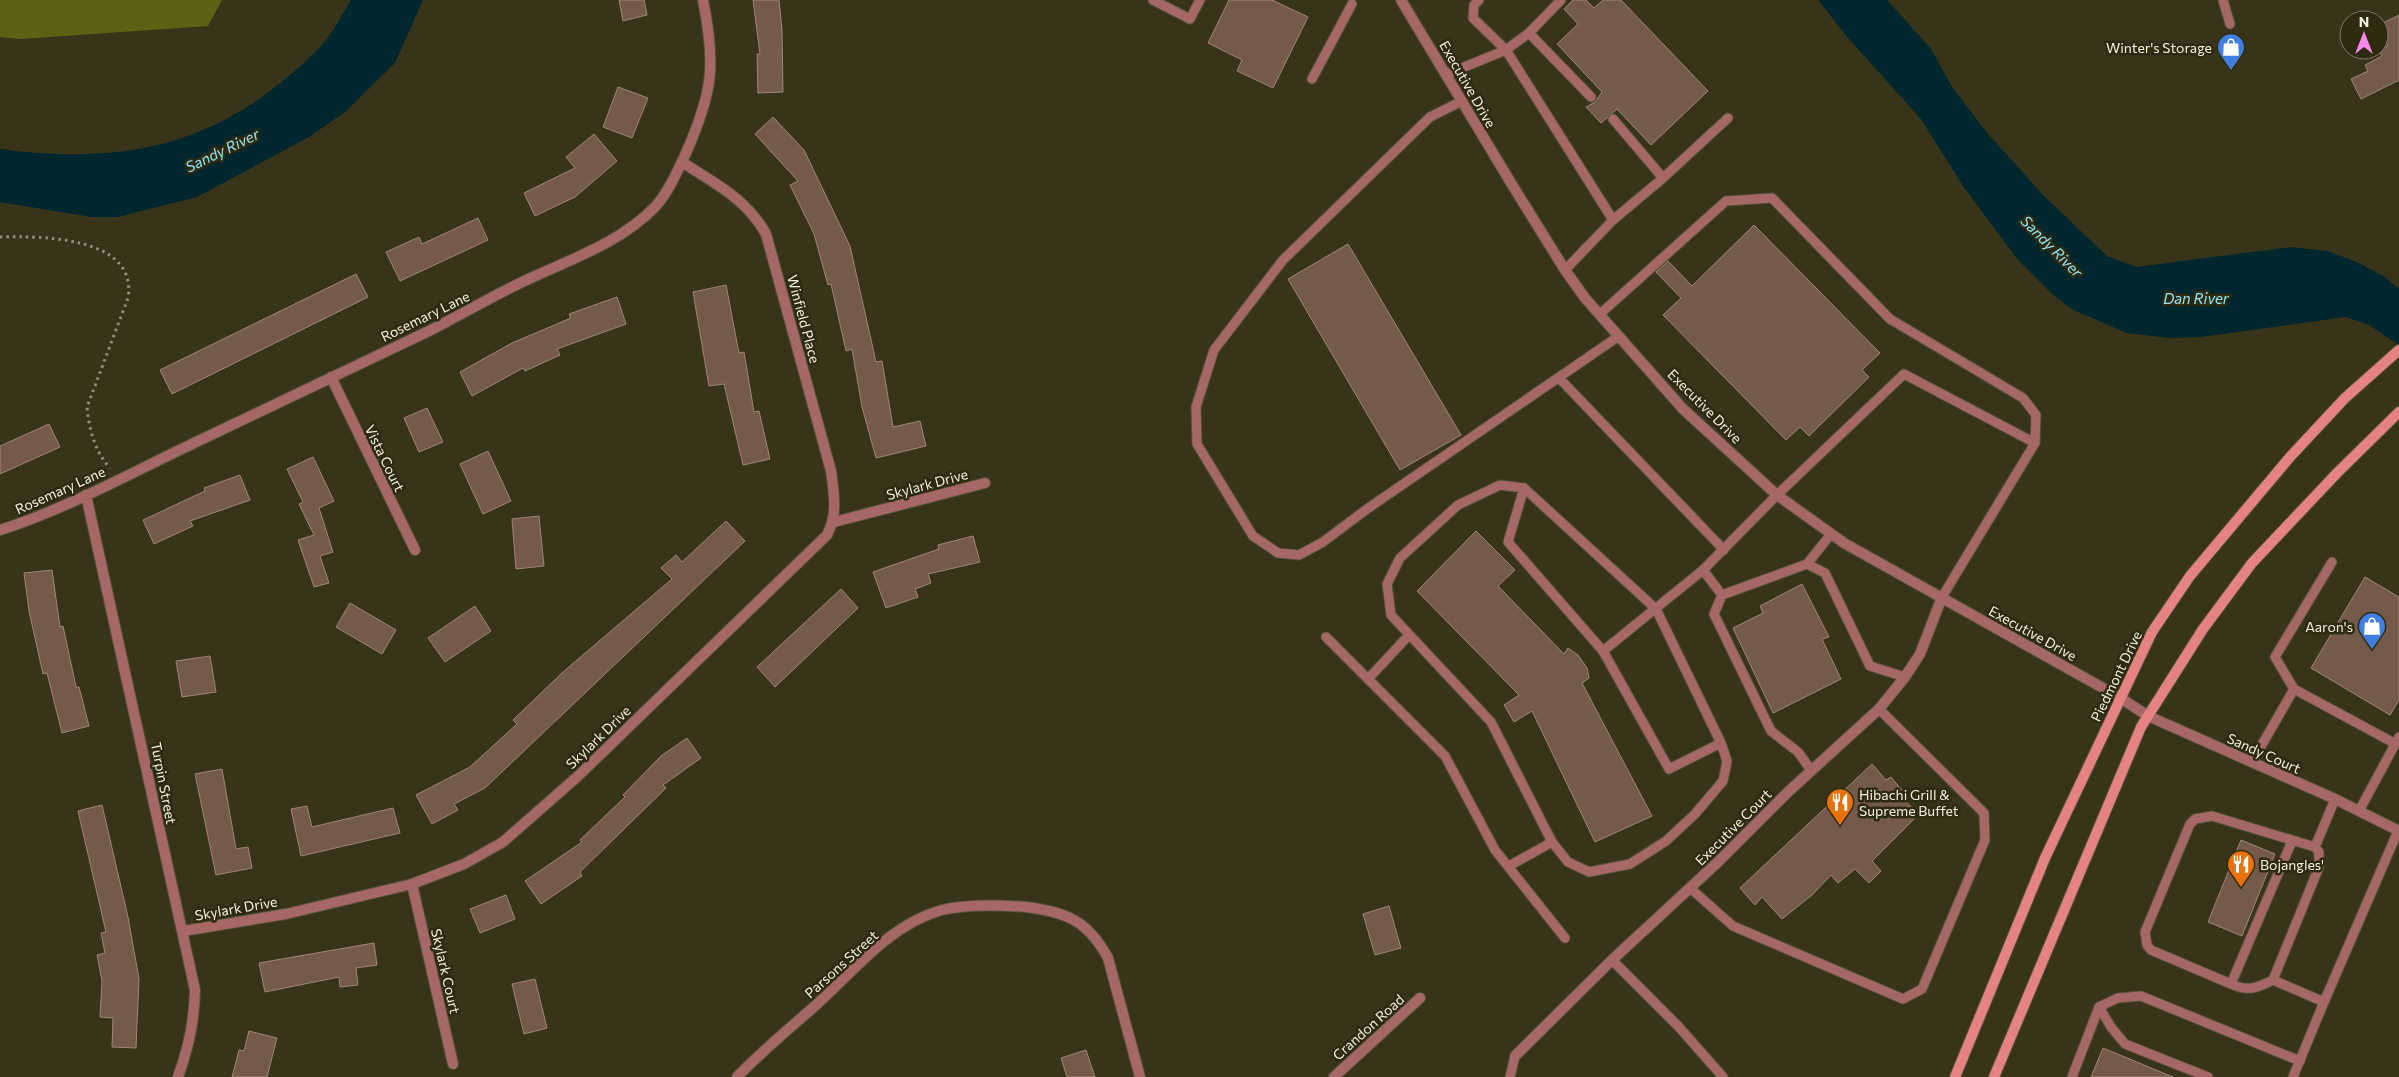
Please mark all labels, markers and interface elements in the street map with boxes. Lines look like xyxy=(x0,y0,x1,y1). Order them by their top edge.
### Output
north arrow xyxy=(2339,10,2389,60)
text: N xyxy=(2359,13,2369,30)
shop icon: Winter's Storage xyxy=(2216,32,2246,71)
street label: Executive Drive xyxy=(1436,37,1500,131)
place label: Winter's Storage xyxy=(2106,39,2212,56)
water label: Sandy River xyxy=(182,124,263,176)
water label: Sandy River xyxy=(2017,211,2087,281)
street label: Winfield Place xyxy=(784,273,824,365)
street label: Rosemary Lane xyxy=(378,287,472,345)
water label: Dan River xyxy=(2163,289,2230,307)
street label: Executive Drive xyxy=(1664,365,1746,447)
street label: Vista Court xyxy=(361,422,409,494)
street label: Rosemary Lane xyxy=(12,463,108,517)
street label: Skylark Drive xyxy=(884,465,970,503)
street label: Executive Drive xyxy=(1986,602,2080,664)
shop icon: Aaron's xyxy=(2357,611,2387,650)
place label: Aaron's xyxy=(2305,618,2353,635)
street label: Piedmont Drive xyxy=(2087,628,2145,724)
street label: Skylark Drive xyxy=(562,702,634,772)
street label: Sandy Court xyxy=(2225,729,2304,777)
street label: Turpin Street xyxy=(148,740,180,826)
street label: Executive Court xyxy=(1691,785,1775,869)
place label: Hibachi Grill & Supreme Buffet xyxy=(1859,786,1959,819)
restaurant icon: Hibachi Grill & Supreme Buffet xyxy=(1825,787,1855,826)
restaurant icon: Bojangles' xyxy=(2226,849,2256,888)
place label: Bojangles' xyxy=(2260,856,2324,873)
street label: Skylark Drive xyxy=(193,892,279,924)
street label: Parsons Street xyxy=(801,926,881,1001)
street label: Skylark Court xyxy=(428,927,464,1015)
street label: Crandon Road xyxy=(1329,990,1407,1064)

